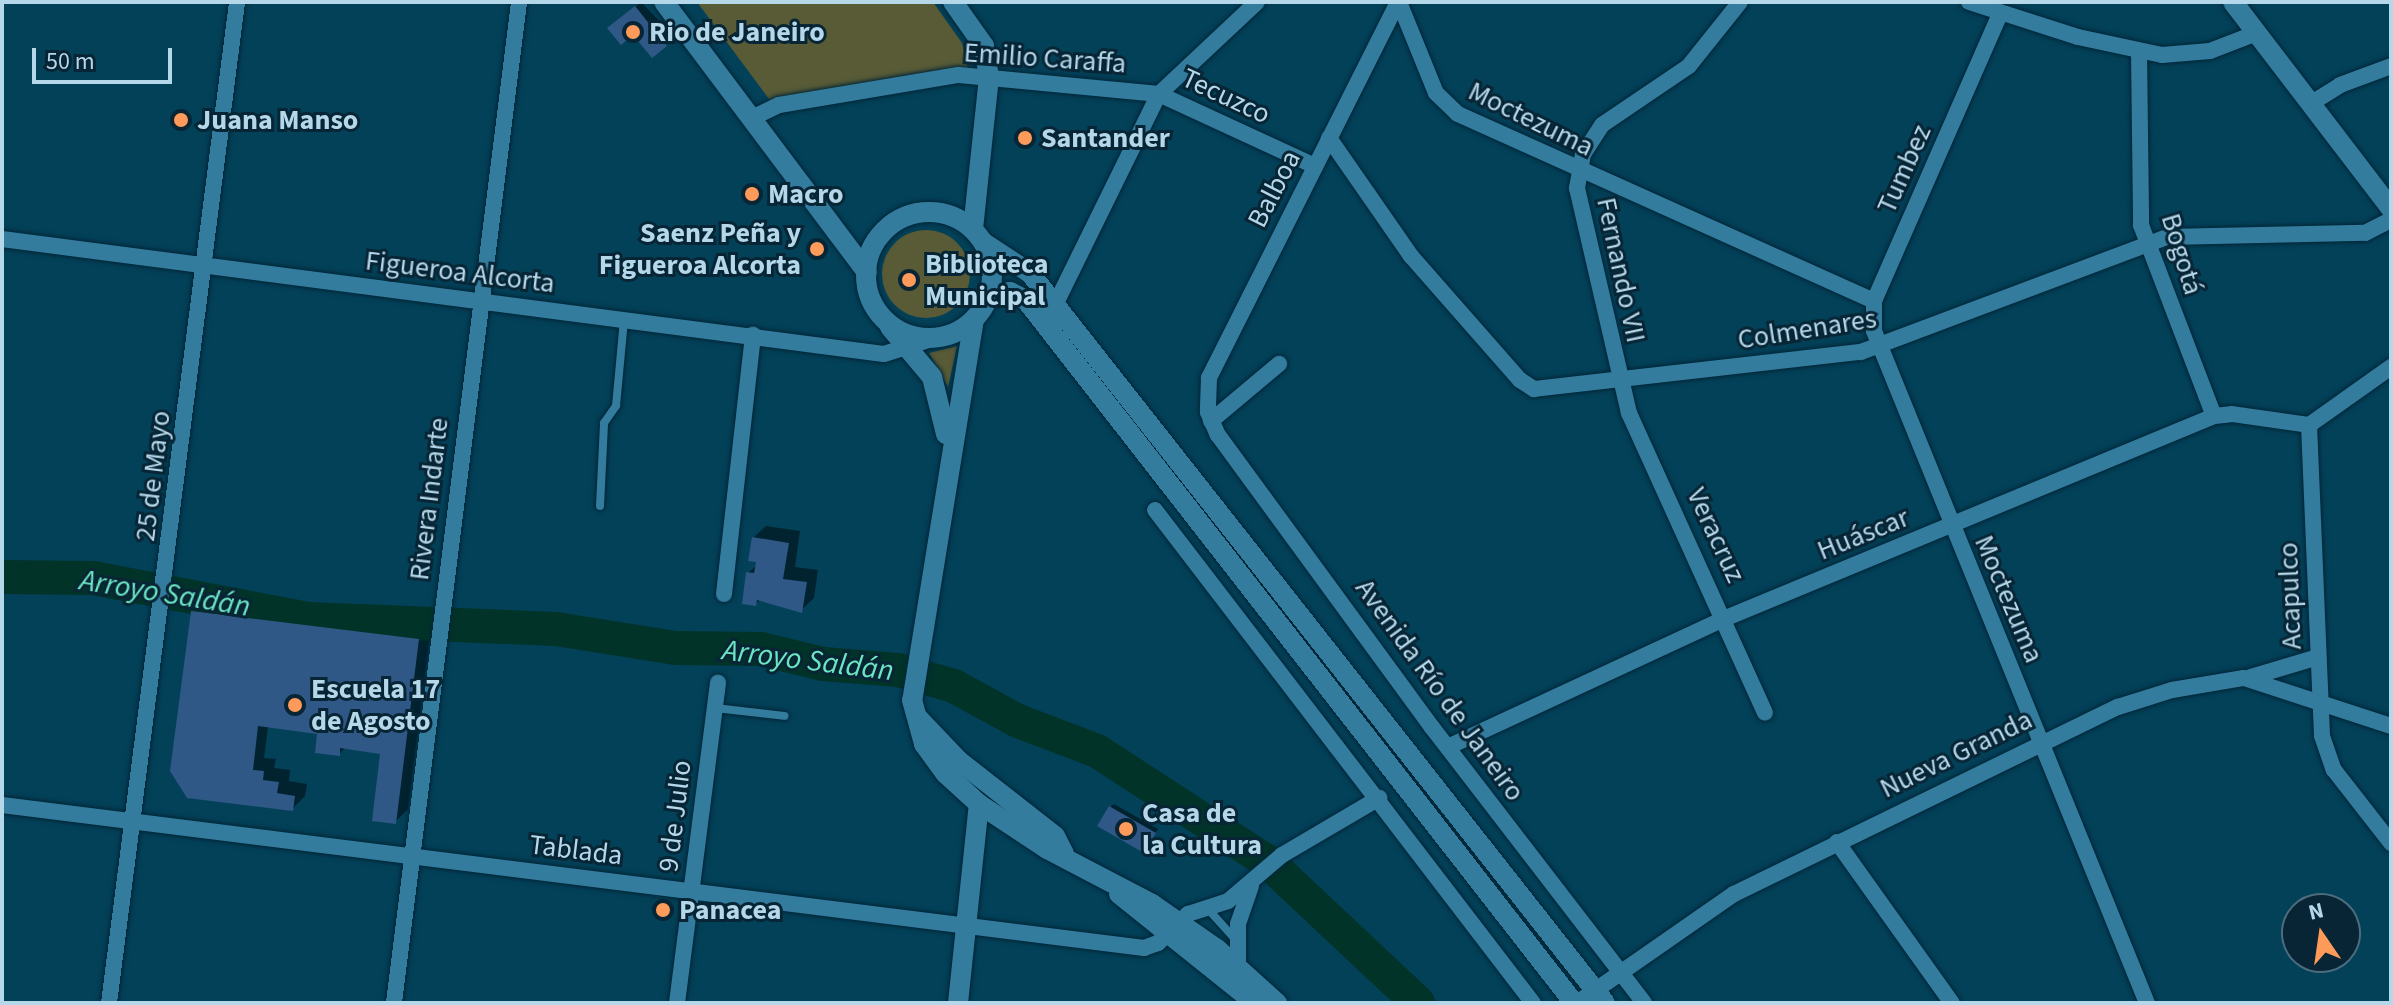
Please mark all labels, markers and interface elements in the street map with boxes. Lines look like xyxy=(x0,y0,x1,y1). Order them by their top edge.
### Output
place label: Rio de Janeiro xyxy=(649,15,825,49)
marker: Rio de Janeiro xyxy=(624,23,642,41)
scale bar xyxy=(36,32,176,82)
street label: Emilio Caraffa xyxy=(963,36,1127,80)
text: 50 m xyxy=(46,44,95,79)
street label: Tecuzco xyxy=(1176,61,1276,131)
street label: Moctezuma xyxy=(1463,74,1599,164)
place label: Juana Manso xyxy=(197,103,358,137)
marker: Juana Manso xyxy=(172,111,190,129)
street label: Tumbez xyxy=(1870,119,1938,219)
place label: Santander xyxy=(1041,121,1170,155)
marker: Santander xyxy=(1016,129,1034,147)
street label: Balboa xyxy=(1240,145,1308,233)
place label: Macro xyxy=(768,177,844,211)
marker: Macro xyxy=(743,185,761,203)
street label: Fernando VII xyxy=(1589,194,1653,346)
street label: Bogotá xyxy=(2154,209,2210,299)
place label: Saenz Peña y Figueroa Alcorta xyxy=(599,216,801,282)
marker: Saenz Peña y Figueroa Alcorta xyxy=(808,240,826,258)
street label: Figueroa Alcorta xyxy=(364,244,556,300)
place label: Biblioteca Municipal xyxy=(925,247,1049,313)
marker: Biblioteca Municipal xyxy=(900,271,918,289)
street label: Colmenares xyxy=(1735,301,1879,357)
street label: 25 de Mayo xyxy=(128,409,178,543)
street label: Rivera Indarte xyxy=(402,416,456,582)
street label: Veracruz xyxy=(1680,482,1752,588)
street label: Huáscar xyxy=(1812,501,1914,567)
street label: Moctezuma xyxy=(1967,530,2051,668)
street label: Acapulco xyxy=(2271,542,2309,650)
water label: Arroyo Saldán xyxy=(77,563,253,625)
street label: Avenida Río de Janeiro xyxy=(1348,572,1532,808)
water label: Arroyo Saldán xyxy=(720,633,896,689)
place label: Escuela 17 de Agosto xyxy=(311,672,440,738)
marker: Escuela 17 de Agosto xyxy=(286,696,304,714)
street label: Nueva Granda xyxy=(1874,703,2038,805)
street label: 9 de Julio xyxy=(651,758,699,874)
place label: Casa de la Cultura xyxy=(1142,796,1262,862)
marker: Casa de la Cultura xyxy=(1117,820,1135,838)
street label: Tablada xyxy=(528,828,624,872)
place label: Panacea xyxy=(679,893,782,927)
north arrow xyxy=(2281,893,2361,973)
text: N xyxy=(2305,894,2327,929)
marker: Panacea xyxy=(654,901,672,919)

